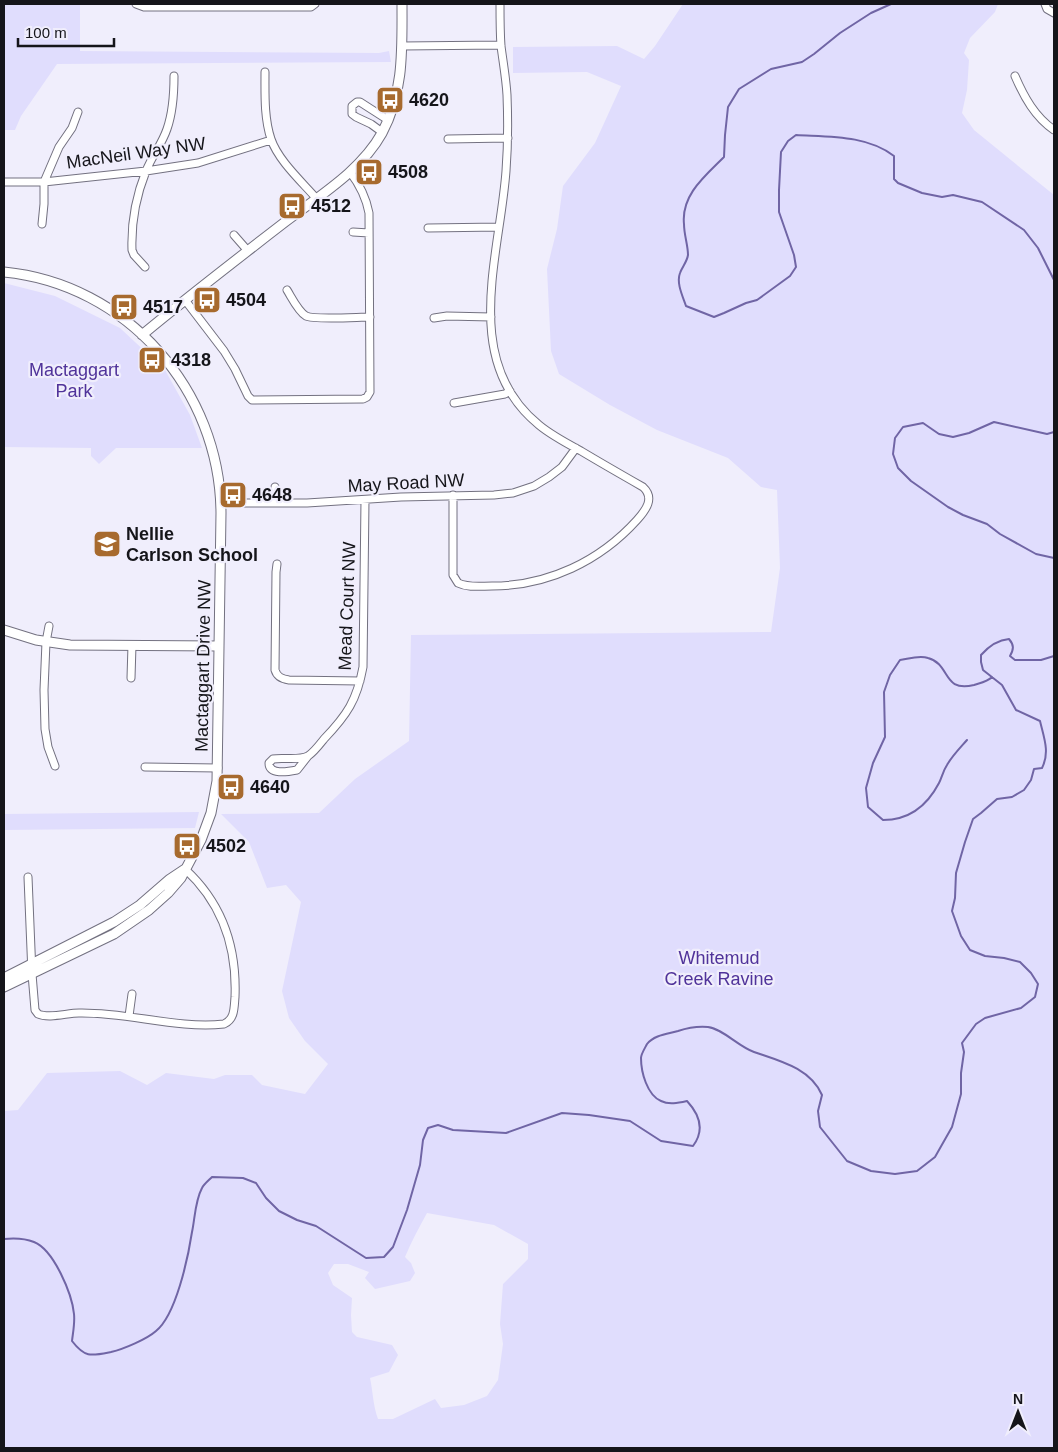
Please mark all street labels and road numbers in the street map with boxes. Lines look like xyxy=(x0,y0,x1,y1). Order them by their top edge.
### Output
street label: MacNeil Way NW xyxy=(65,133,207,173)
street label: May Road NW xyxy=(347,470,465,496)
street label: Mead Court NW xyxy=(335,541,359,671)
street label: Mactaggart Drive NW xyxy=(192,580,214,752)

